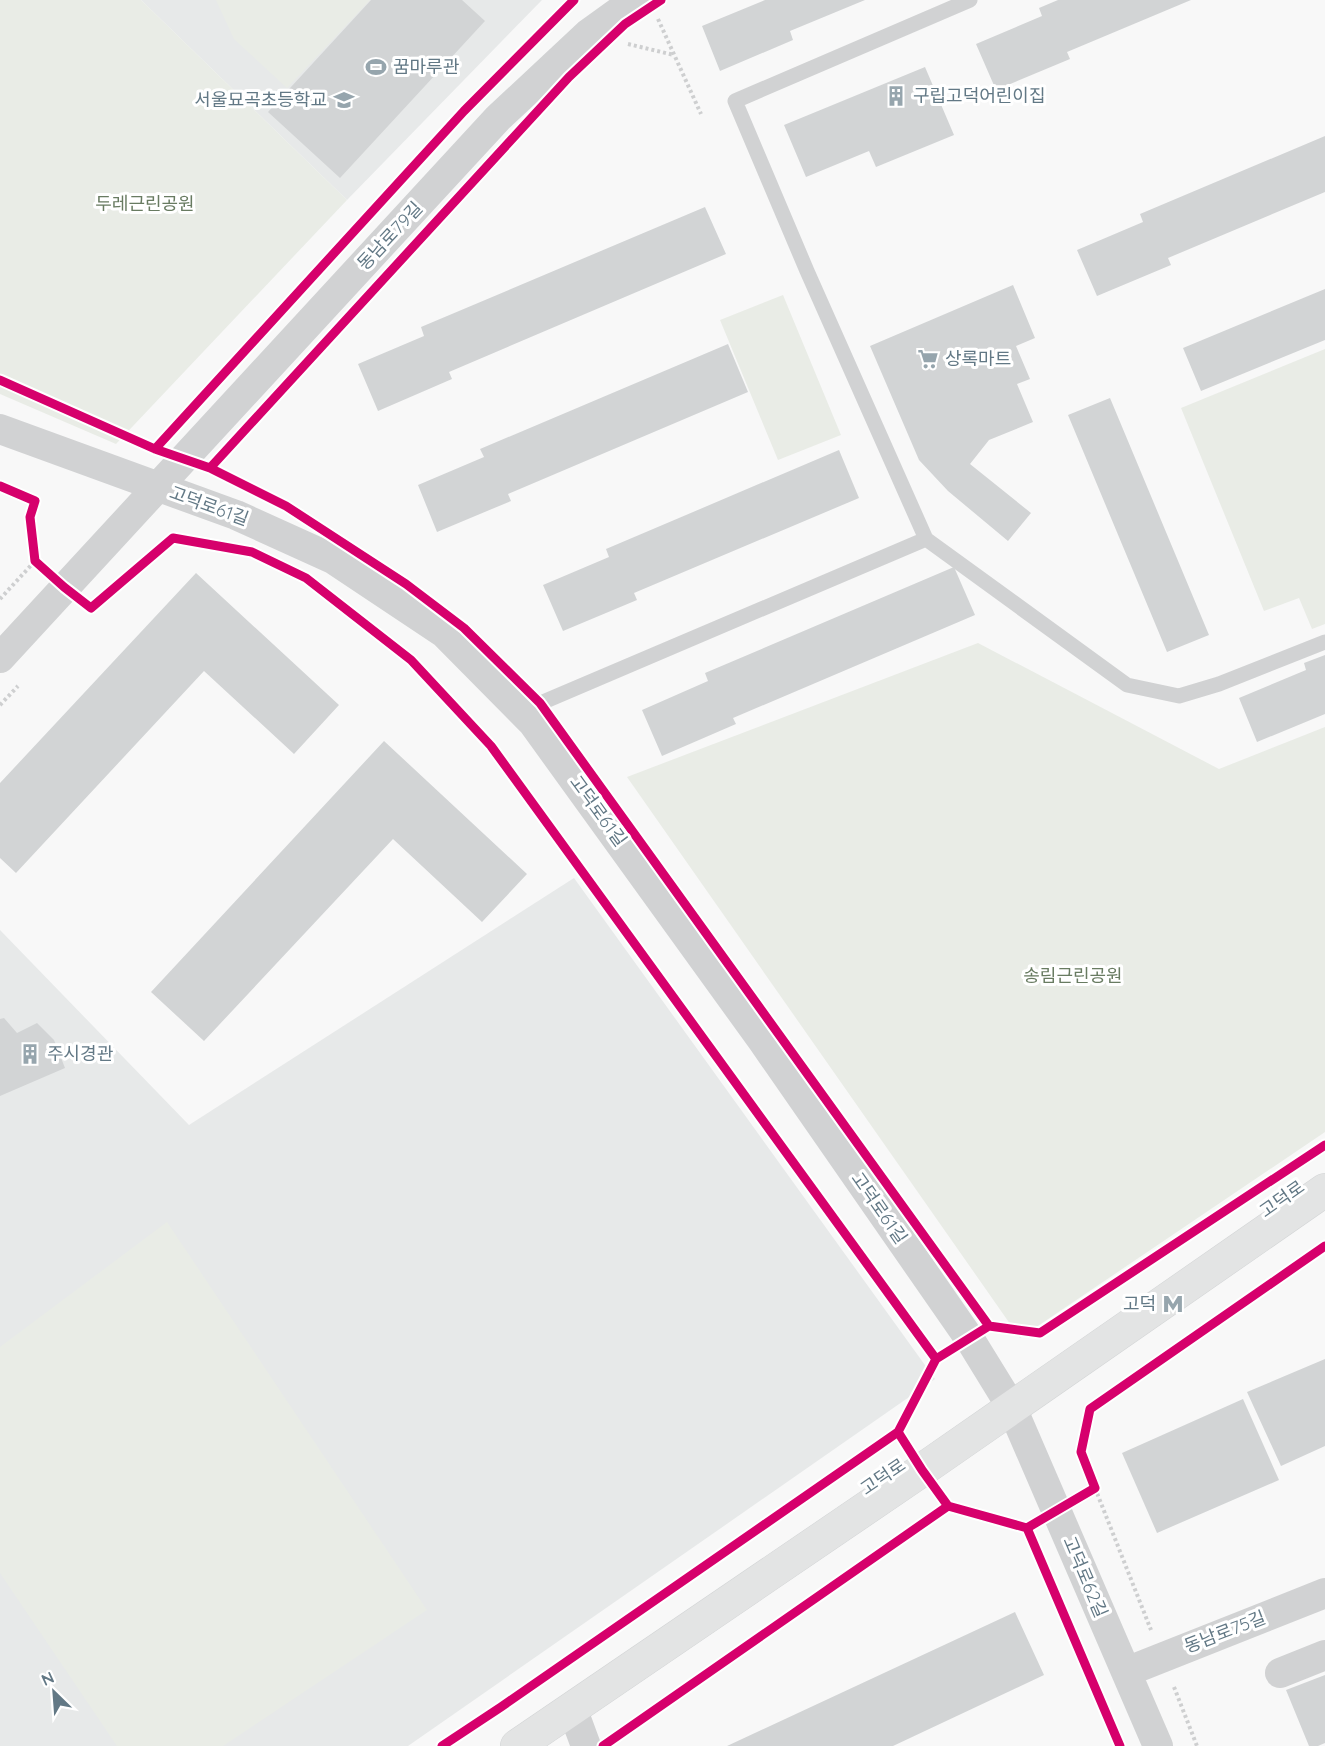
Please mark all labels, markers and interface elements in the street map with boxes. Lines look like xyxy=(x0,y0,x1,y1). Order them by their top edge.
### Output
sports icon: 꿈마루관 xyxy=(364,55,388,79)
place label: 꿈마루관 xyxy=(393,55,460,78)
building icon: 구립고덕어린이집 xyxy=(884,84,908,108)
place label: 구립고덕어린이집 xyxy=(913,84,1045,107)
place label: 서울묘곡초등학교 xyxy=(195,88,327,111)
school or university icon: 서울묘곡초등학교 xyxy=(332,88,356,112)
park label: 두레근린공원 xyxy=(95,192,195,215)
street label: 동남로79길 xyxy=(352,197,427,275)
supermarket icon: 상록마트 xyxy=(916,347,940,371)
place label: 상록마트 xyxy=(945,347,1011,370)
street label: 고덕로61길 xyxy=(166,481,252,530)
street label: 고덕로61길 xyxy=(565,771,632,851)
park label: 송림근린공원 xyxy=(1023,964,1123,987)
building icon: 주시경관 xyxy=(18,1042,42,1066)
place label: 주시경관 xyxy=(47,1042,114,1065)
street label: 고덕로61길 xyxy=(846,1167,912,1248)
street label: 고덕로 xyxy=(1255,1175,1309,1222)
place label: 고덕 xyxy=(1123,1292,1156,1315)
metro station icon: 고덕 xyxy=(1161,1292,1185,1316)
street label: 고덕로 xyxy=(856,1453,910,1500)
street label: 고덕로62길 xyxy=(1058,1533,1113,1621)
street label: 동남로75길 xyxy=(1181,1606,1269,1658)
north arrow xyxy=(24,1662,84,1722)
text: N xyxy=(38,1667,57,1690)

